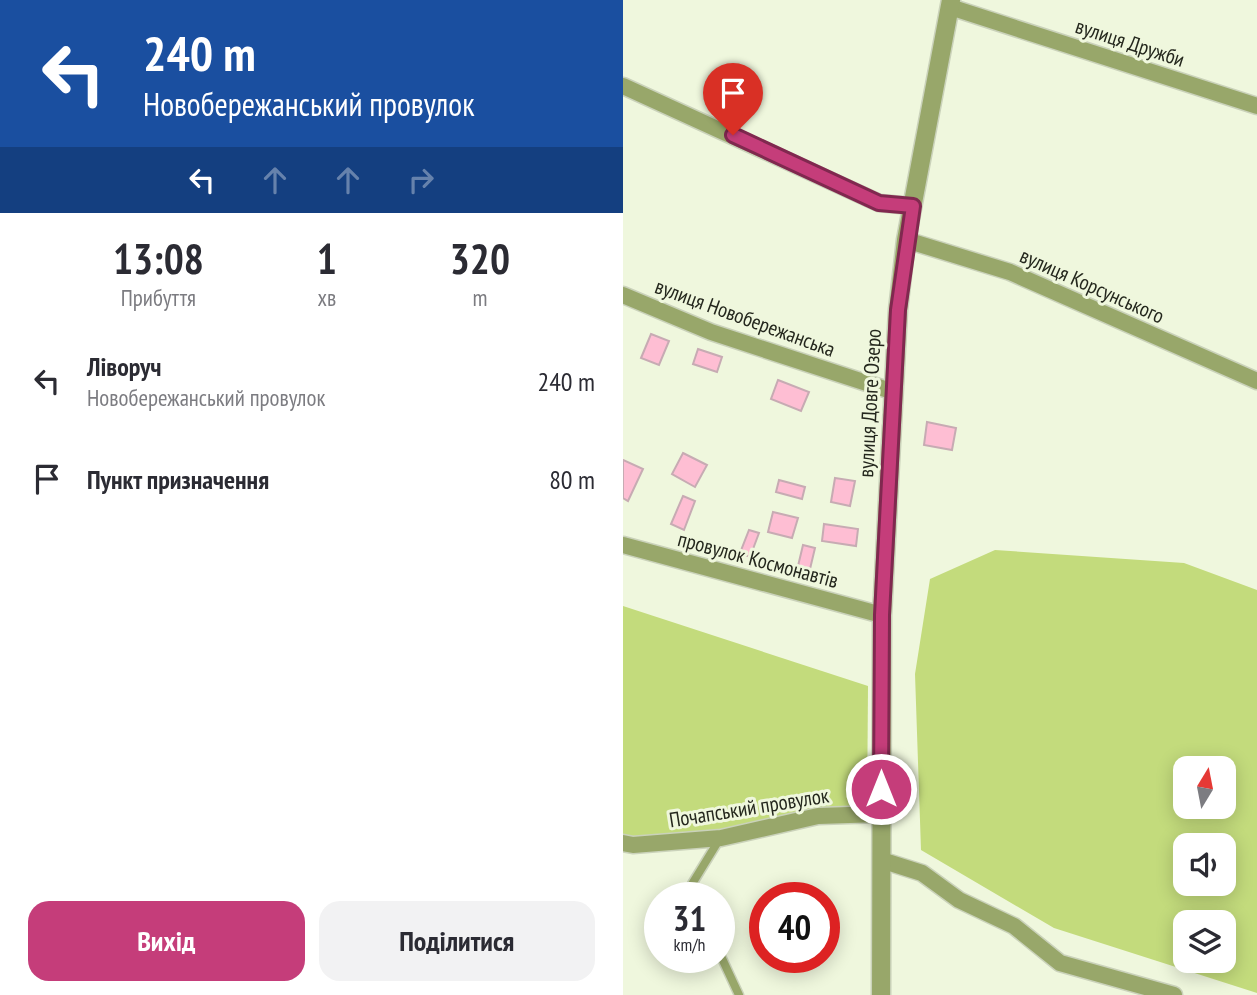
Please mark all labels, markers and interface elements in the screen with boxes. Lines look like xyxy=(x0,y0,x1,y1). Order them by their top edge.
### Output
street label: вулиця Дружби xyxy=(1072,12,1188,73)
text: 240 m xyxy=(143,21,256,85)
icon: left xyxy=(28,28,119,119)
pin xyxy=(703,63,763,135)
icon: arrive xyxy=(714,74,752,112)
text: Новобережанський провулок xyxy=(143,83,475,125)
icon: left xyxy=(183,161,221,199)
icon: ahead xyxy=(256,161,294,199)
icon: ahead xyxy=(329,161,367,199)
icon: right xyxy=(402,161,440,199)
text: 13:08 xyxy=(113,231,204,286)
text: 1 xyxy=(317,231,337,286)
text: 320 xyxy=(450,231,510,286)
street label: вулиця Корсунського xyxy=(1016,242,1168,329)
street label: вулиця Новобережанська xyxy=(651,272,839,363)
text: Прибуття xyxy=(121,283,196,312)
text: хв xyxy=(317,283,336,312)
text: m xyxy=(472,283,487,312)
street label: вулиця Довге Озеро xyxy=(852,328,887,478)
text: Ліворуч xyxy=(87,350,161,383)
icon: left xyxy=(28,362,66,400)
text: 240 m xyxy=(537,365,595,398)
text: Новобережанський провулок xyxy=(87,383,325,412)
icon: arrive xyxy=(28,460,66,498)
text: Пункт призначення xyxy=(87,463,269,496)
text: 80 m xyxy=(549,463,595,496)
street label: провулок Космонавтів xyxy=(675,525,841,594)
position arrow xyxy=(844,752,918,826)
north arrow xyxy=(1173,756,1235,819)
map controls xyxy=(1173,756,1236,973)
street label: Почапський провулок xyxy=(667,782,831,833)
button: sound xyxy=(1173,833,1236,896)
speed limit sign: 40 xyxy=(749,882,840,973)
text: 31 xyxy=(673,895,706,941)
button: Вихід xyxy=(28,901,305,981)
button: Поділитися xyxy=(319,901,595,981)
button: layers xyxy=(1173,910,1236,973)
text: km/h xyxy=(674,933,705,956)

